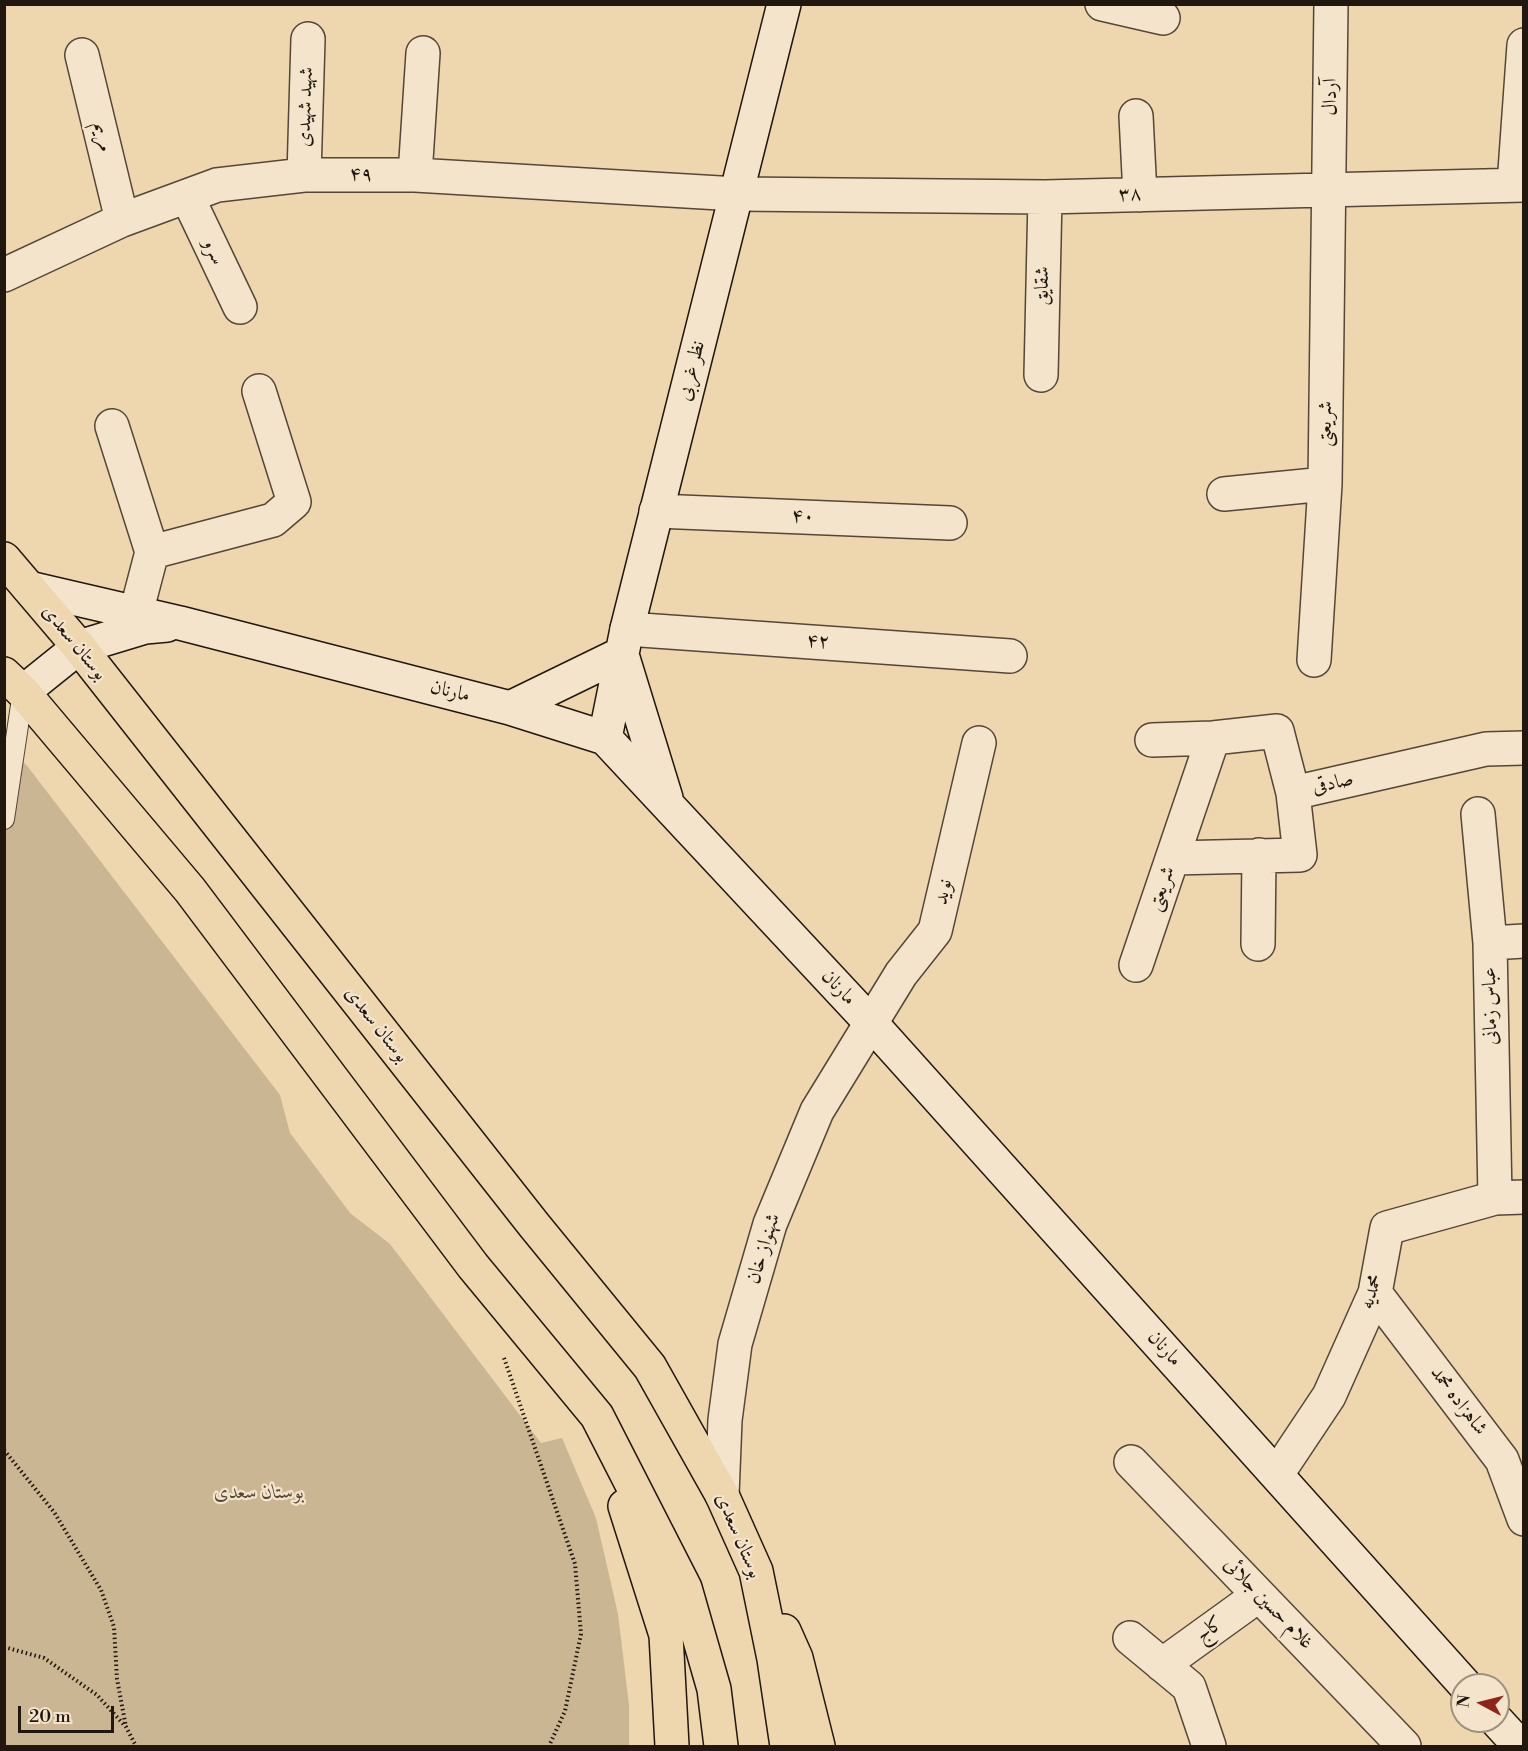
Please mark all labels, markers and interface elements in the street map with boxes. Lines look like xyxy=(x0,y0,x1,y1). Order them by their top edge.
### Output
street label: شهید شهیدی xyxy=(293,67,319,147)
street label: آردال xyxy=(1319,78,1343,116)
street label: مریم xyxy=(87,120,117,154)
street label: ۴۹ xyxy=(349,163,373,187)
street label: ۳۸ xyxy=(1118,183,1142,207)
street label: سرو xyxy=(197,235,229,269)
street label: شقایق xyxy=(1031,266,1055,306)
street label: نظر غربی xyxy=(673,338,711,404)
street label: شریعتی xyxy=(1314,401,1338,447)
street label: ۴۰ xyxy=(791,505,815,529)
street label: بوستان سعدی xyxy=(36,600,112,686)
street label: ۴۲ xyxy=(805,629,831,655)
street label: مارنان xyxy=(428,675,472,709)
street label: صادقی xyxy=(1310,768,1356,800)
street label: شریعتی xyxy=(1143,863,1181,915)
street label: نوید xyxy=(930,877,958,907)
street label: مارنان xyxy=(816,965,860,1011)
street label: عباس زمانی xyxy=(1478,967,1504,1045)
street label: بوستان سعدی xyxy=(339,982,413,1068)
street label: شهنواز خان xyxy=(742,1211,786,1287)
street label: محمدیه xyxy=(1355,1272,1389,1312)
street label: مارنان xyxy=(1142,1326,1186,1372)
street label: شاهزاده محمد xyxy=(1424,1362,1492,1440)
park label: بوستان سعدی xyxy=(214,1481,304,1505)
street label: بوستان سعدی xyxy=(709,1490,767,1582)
street label: غلام حسین جلائی xyxy=(1218,1553,1318,1655)
street label: کاج xyxy=(1191,1612,1229,1648)
north arrow xyxy=(1450,1673,1510,1733)
scale bar xyxy=(21,1694,117,1732)
text: N xyxy=(1453,1694,1475,1709)
text: 20 m xyxy=(29,1705,71,1728)

